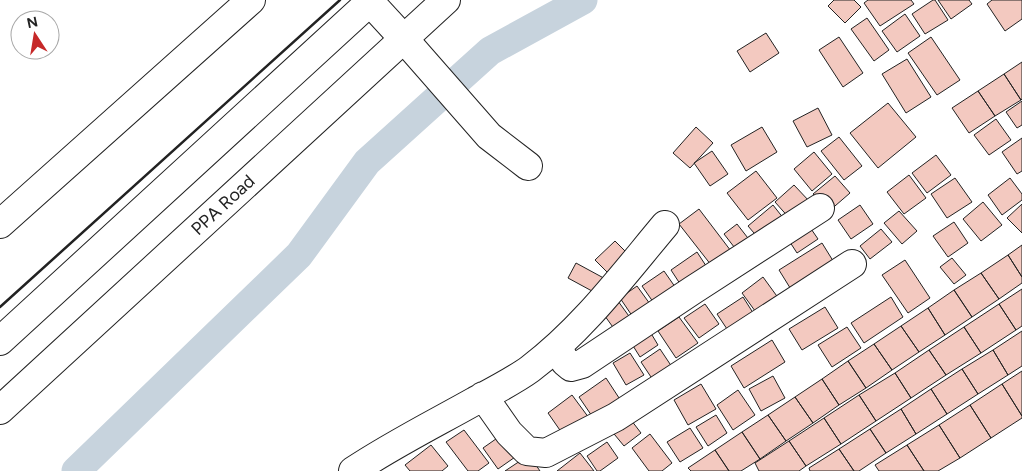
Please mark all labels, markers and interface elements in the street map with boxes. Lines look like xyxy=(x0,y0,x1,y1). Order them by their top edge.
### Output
north arrow xyxy=(10,10,60,60)
text: N xyxy=(25,13,39,32)
street label: PPA Road xyxy=(187,170,259,240)

